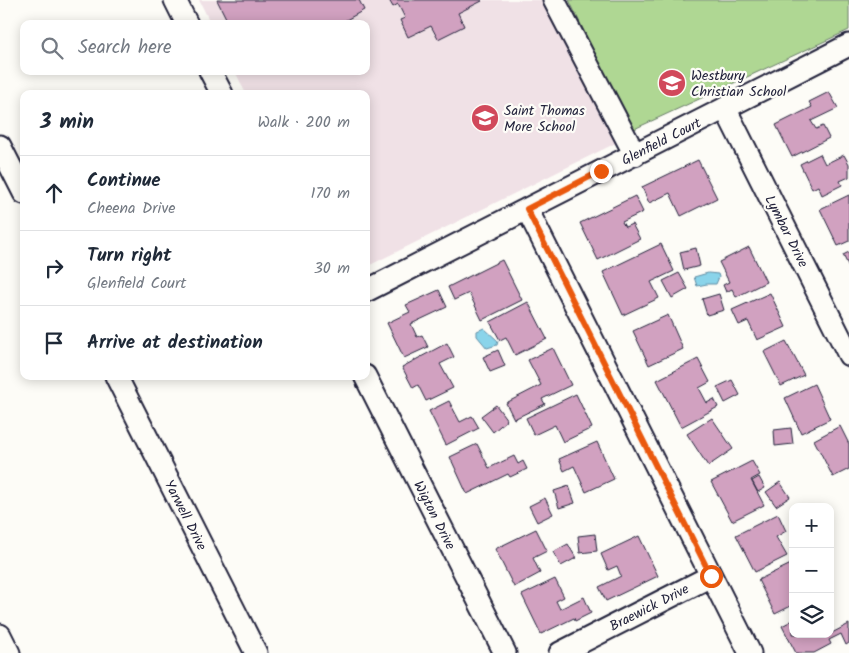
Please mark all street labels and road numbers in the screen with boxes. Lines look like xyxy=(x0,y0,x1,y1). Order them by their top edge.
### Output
street label: Glenfield Court xyxy=(618,112,706,171)
street label: Lymbar Drive xyxy=(758,191,814,272)
street label: Yarwell Drive xyxy=(158,476,213,555)
street label: Wigton Drive xyxy=(407,477,461,554)
street label: Braewick Drive xyxy=(606,578,694,637)

